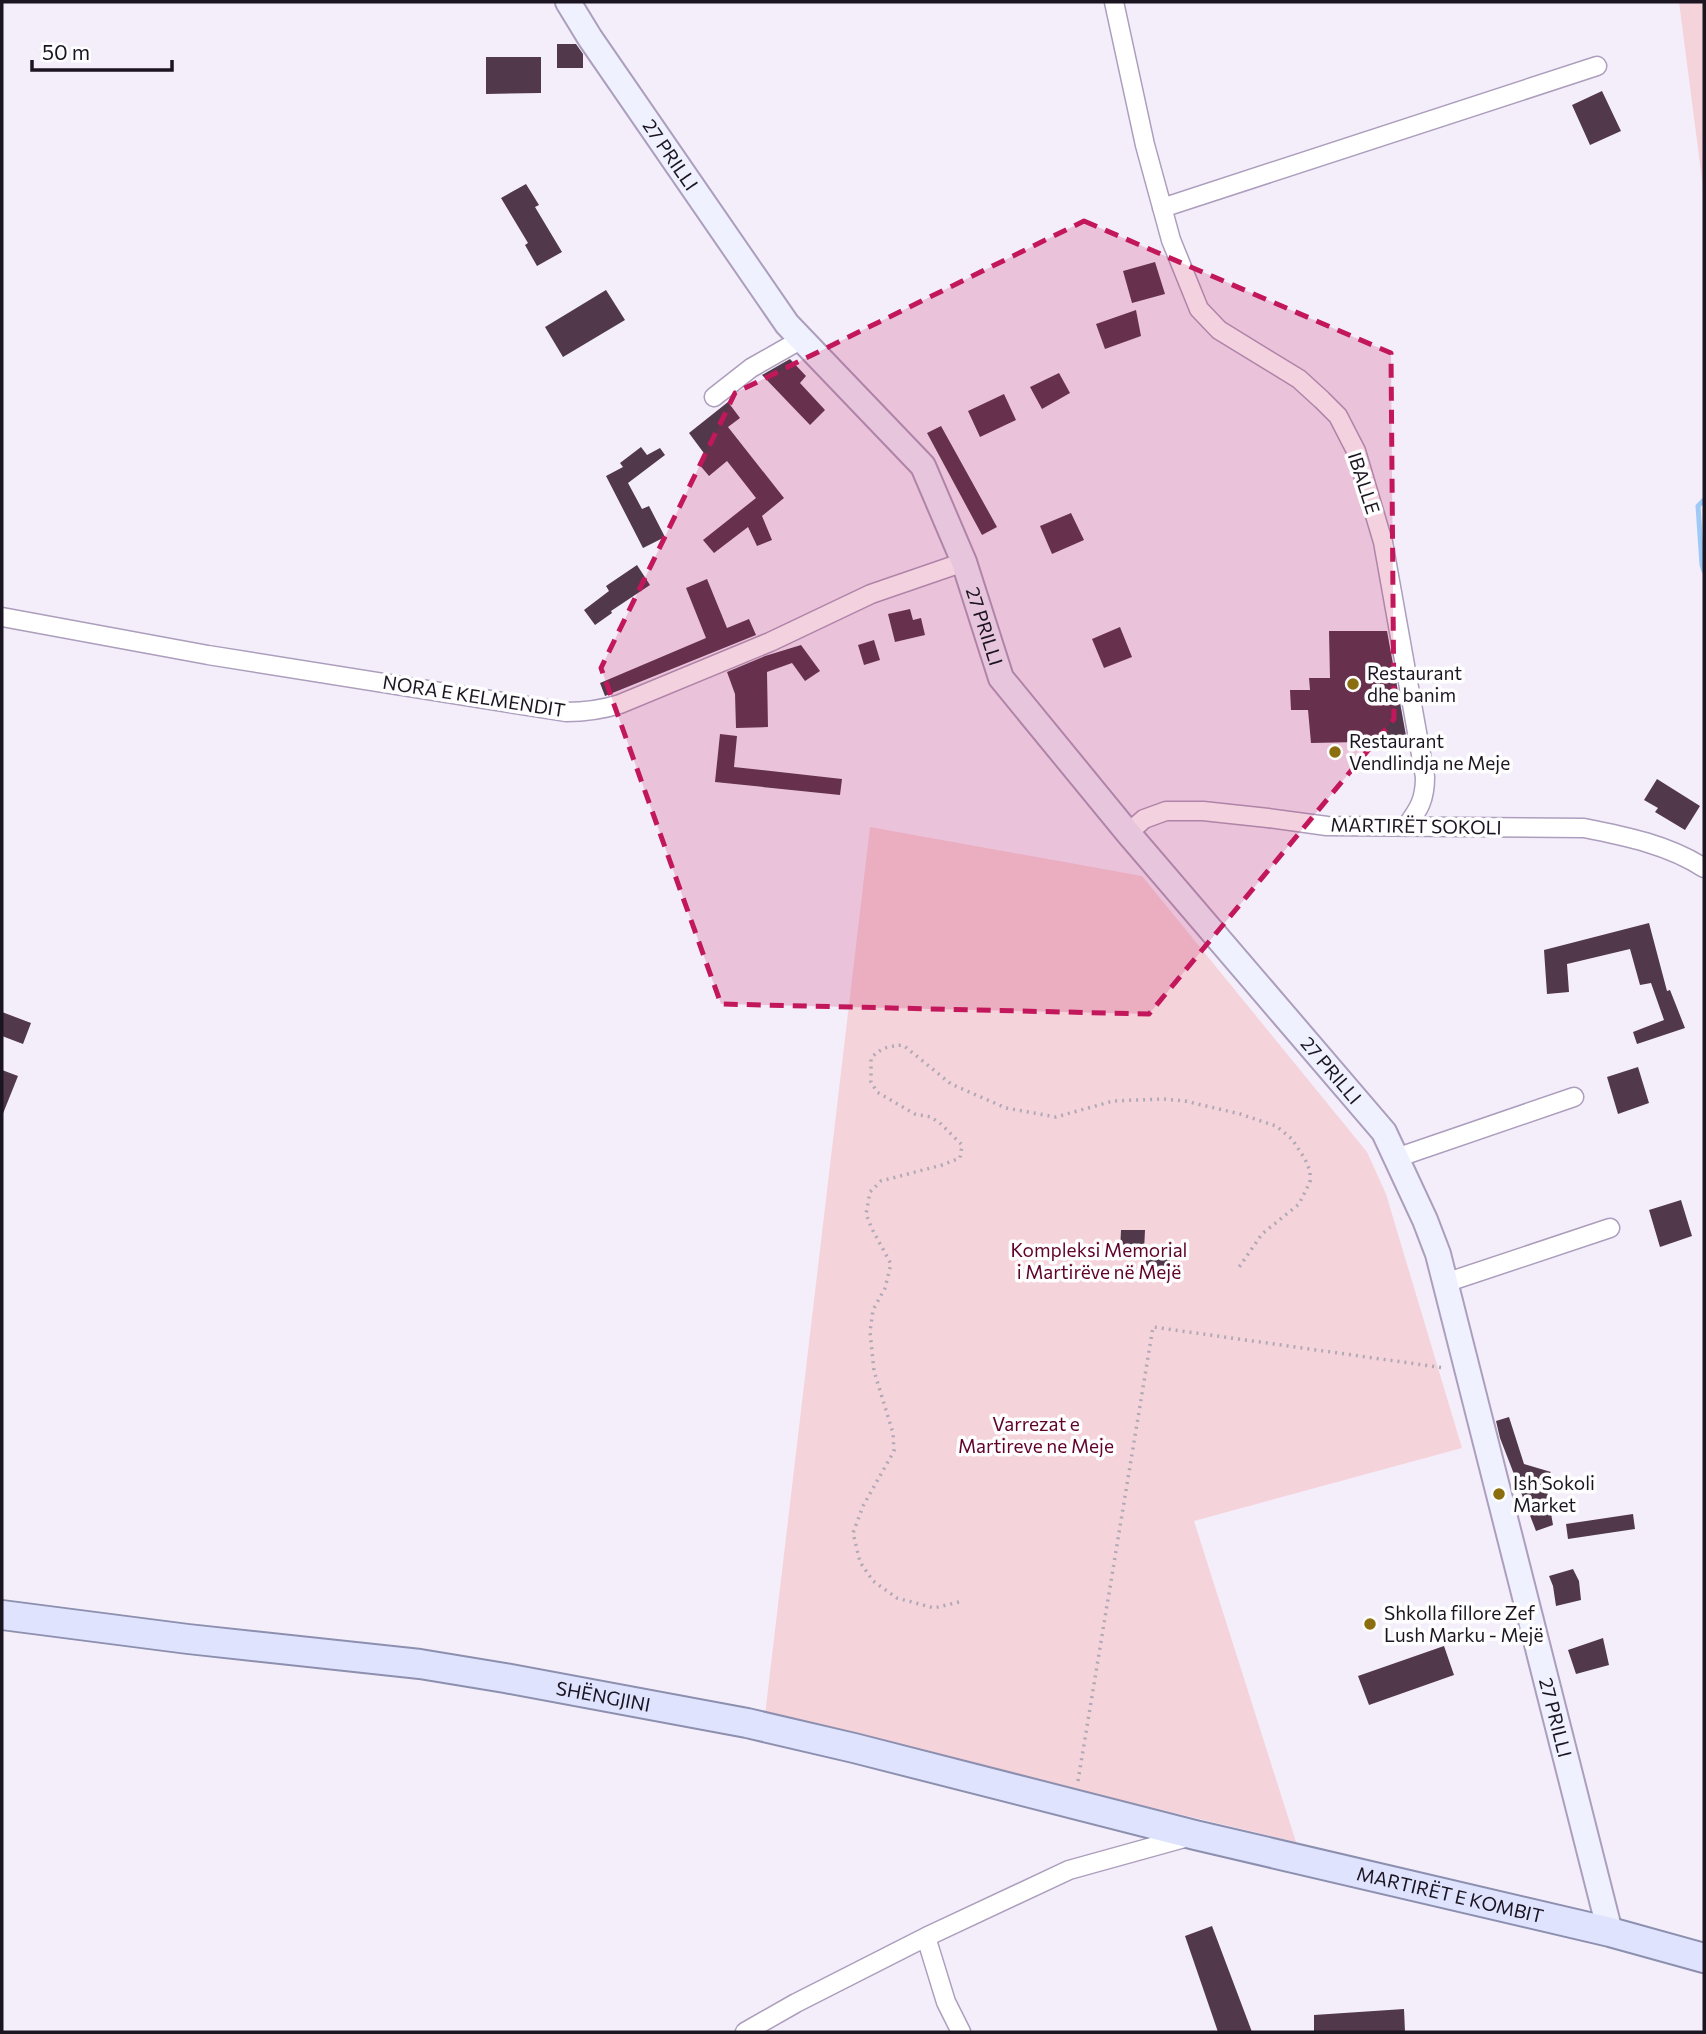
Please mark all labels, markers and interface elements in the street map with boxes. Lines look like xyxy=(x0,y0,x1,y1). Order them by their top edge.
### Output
scale bar xyxy=(32,28,172,72)
text: 50 m xyxy=(42,39,90,64)
street label: 27 PRILLI xyxy=(638,115,703,194)
street label: IBALLE xyxy=(1344,449,1385,517)
street label: 27 PRILLI xyxy=(962,584,1008,668)
place label: Restaurant dhe banim xyxy=(1367,661,1462,706)
street label: NORA E KELMENDIT xyxy=(381,670,567,721)
marker: Restaurant dhe banim xyxy=(1345,676,1361,692)
place label: Restaurant Vendlindja ne Meje xyxy=(1349,729,1510,774)
marker: Restaurant Vendlindja ne Meje xyxy=(1327,744,1343,760)
street label: MARTIRËT SOKOLI xyxy=(1330,813,1502,838)
street label: 27 PRILLI xyxy=(1296,1032,1367,1108)
park label: Kompleksi Memorial i Martirëve në Mejë xyxy=(1011,1238,1187,1283)
park label: Varrezat e Martireve ne Meje xyxy=(958,1412,1114,1457)
place label: Ish Sokoli Market xyxy=(1513,1471,1595,1516)
marker: Ish Sokoli Market xyxy=(1491,1486,1507,1502)
place label: Shkolla fillore Zef Lush Marku - Mejë xyxy=(1384,1601,1543,1646)
marker: Shkolla fillore Zef Lush Marku - Mejë xyxy=(1362,1616,1378,1632)
street label: 27 PRILLI xyxy=(1535,1675,1577,1760)
street label: SHËNGJINI xyxy=(554,1676,652,1716)
street label: MARTIRËT E KOMBIT xyxy=(1355,1861,1546,1927)

